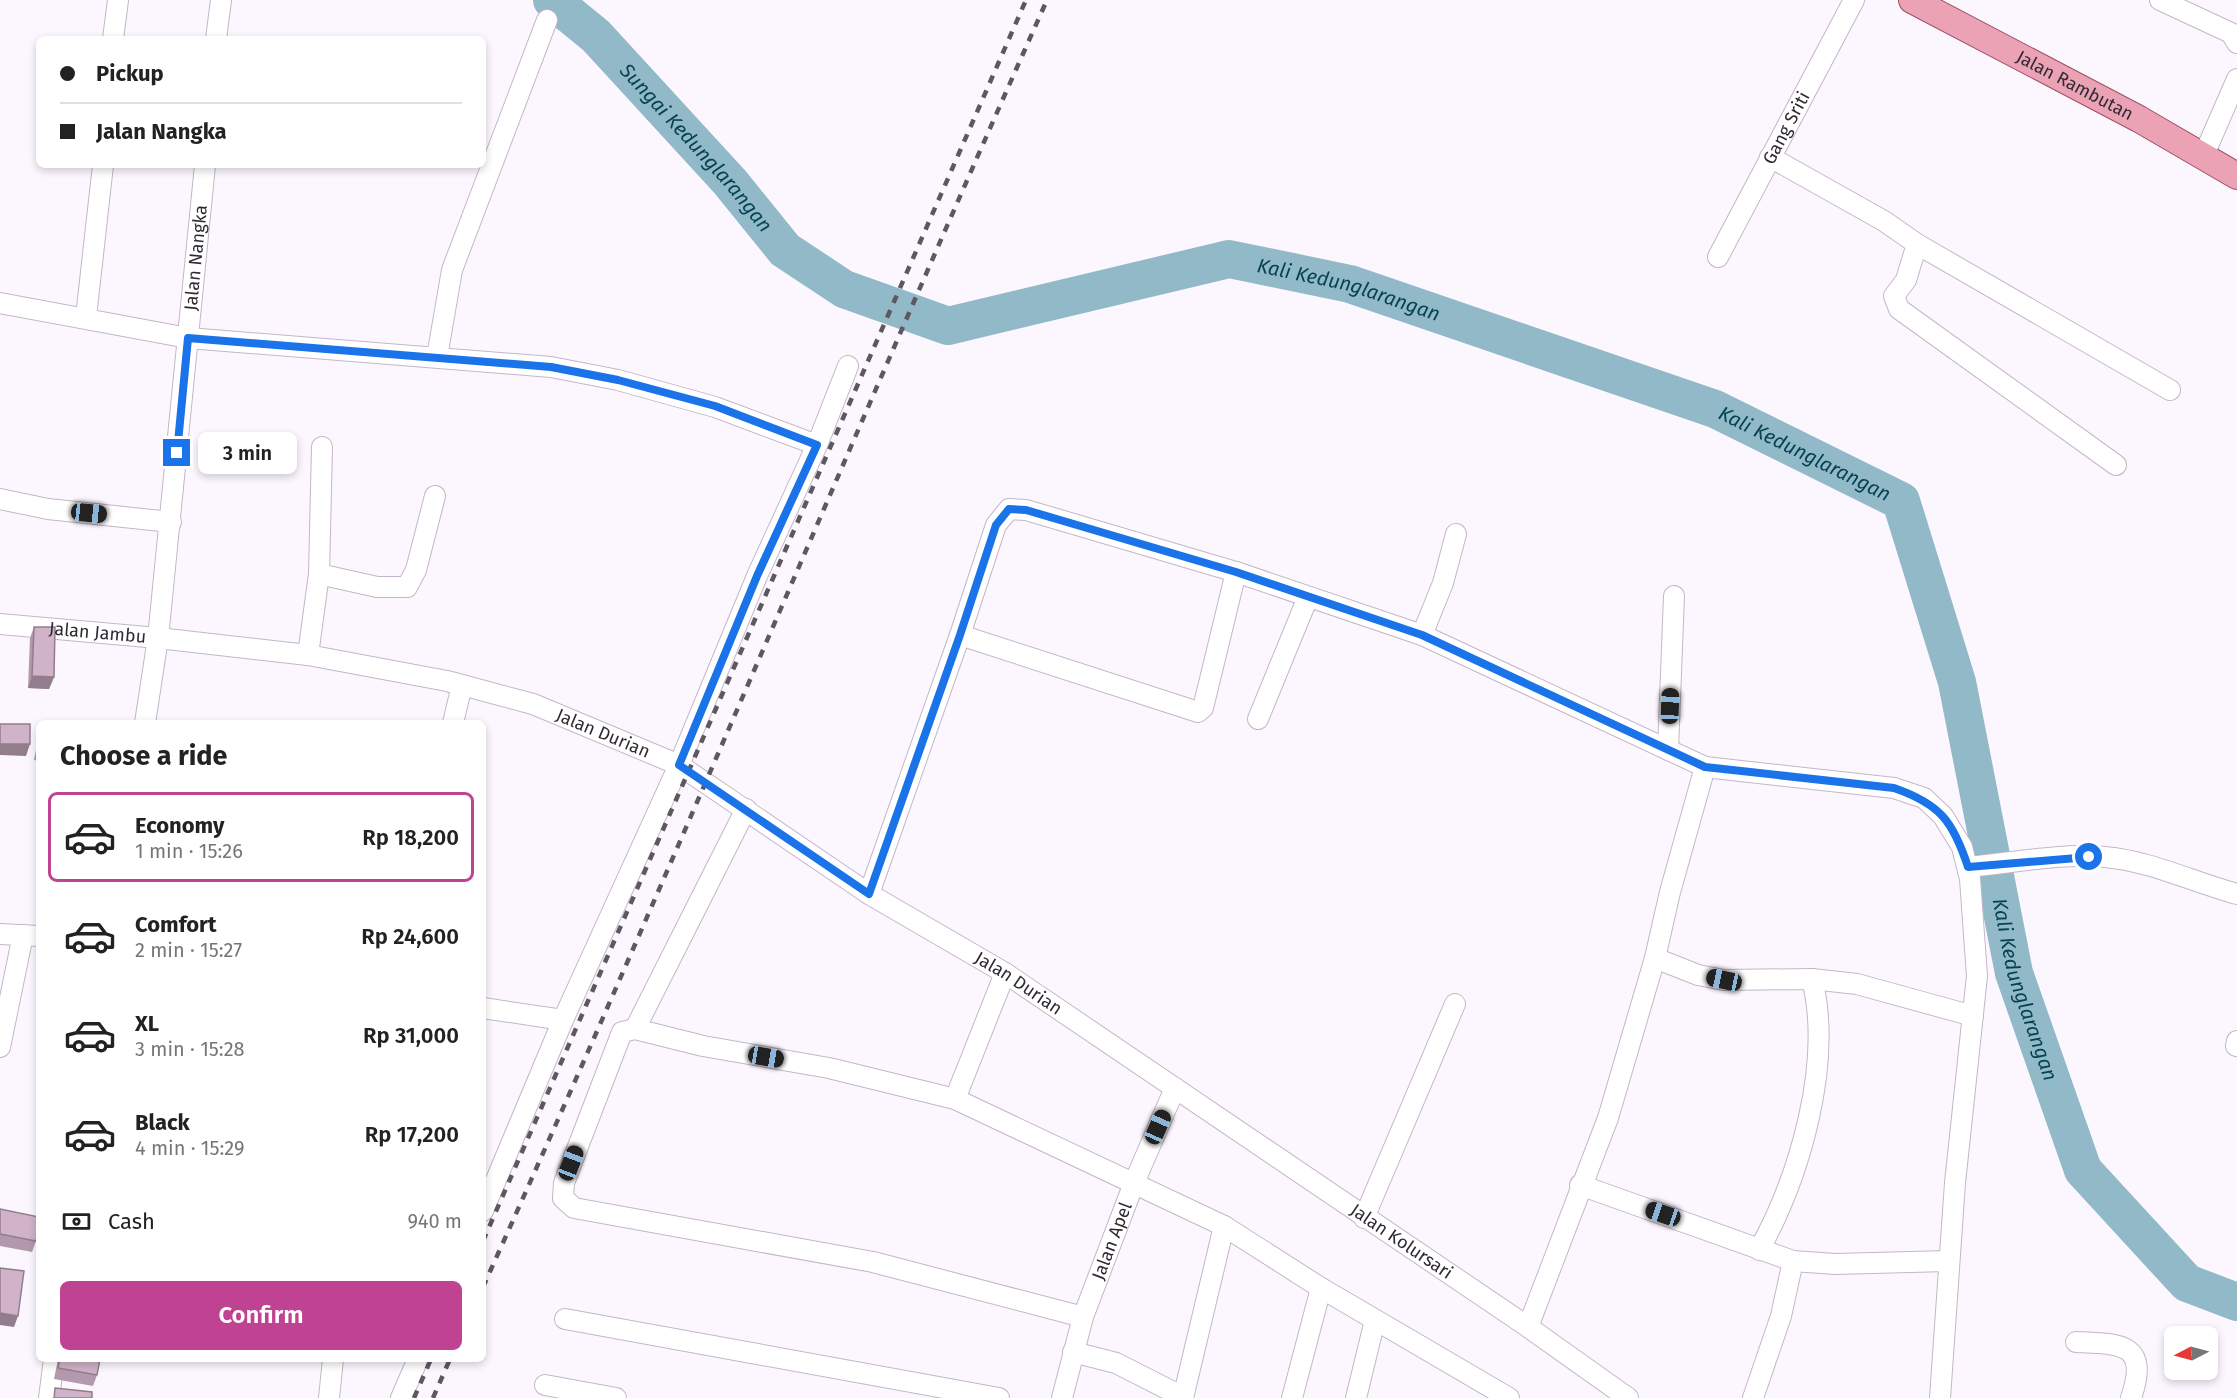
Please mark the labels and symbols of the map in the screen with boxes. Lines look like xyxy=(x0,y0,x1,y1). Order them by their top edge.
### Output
street label: Jalan Rambutan xyxy=(2013,46,2137,125)
water label: Sungai Kedunglarangan xyxy=(614,58,778,237)
street label: Gang Sriti xyxy=(1758,88,1815,168)
street label: Jalan Nangka xyxy=(180,204,212,312)
water label: Kali Kedunglarangan xyxy=(1255,253,1443,326)
water label: Kali Kedunglarangan xyxy=(1715,401,1895,506)
callout: 3 min xyxy=(198,432,297,474)
route end xyxy=(163,439,190,466)
car xyxy=(70,502,108,524)
street label: Jalan Jambu xyxy=(48,617,147,648)
car xyxy=(1660,688,1680,724)
street label: Jalan Durian xyxy=(553,704,653,763)
route start xyxy=(2075,843,2102,870)
water label: Kali Kedunglarangan xyxy=(1988,896,2063,1084)
street label: Jalan Durian xyxy=(971,947,1066,1020)
car xyxy=(1705,967,1743,993)
car xyxy=(747,1045,785,1069)
car xyxy=(1142,1107,1174,1147)
car xyxy=(556,1143,586,1183)
street label: Jalan Apel xyxy=(1087,1199,1137,1283)
street label: Jalan Kolursari xyxy=(1346,1199,1457,1284)
car xyxy=(1643,1200,1683,1228)
north arrow xyxy=(2164,1326,2218,1380)

